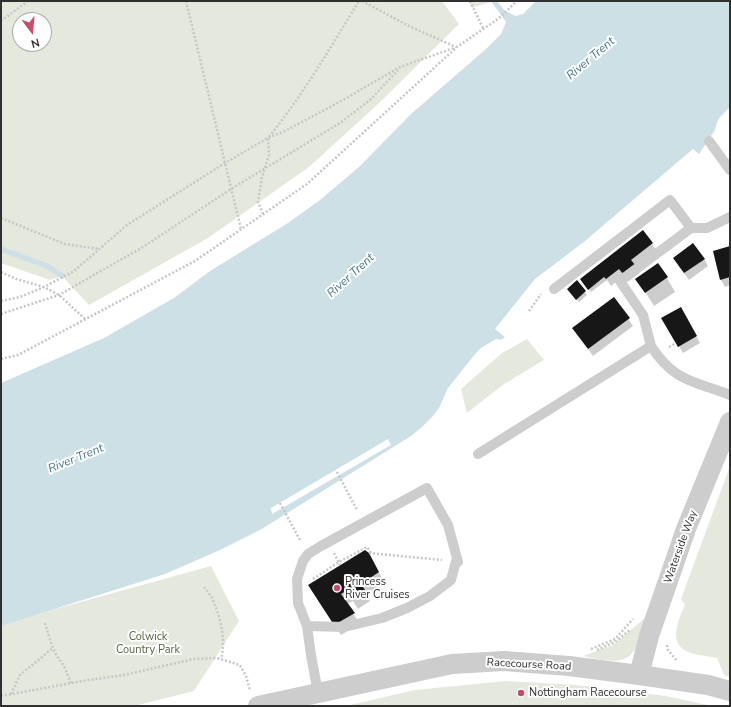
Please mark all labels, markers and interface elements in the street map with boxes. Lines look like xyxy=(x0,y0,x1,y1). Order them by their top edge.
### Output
north arrow xyxy=(12,12,52,52)
text: N xyxy=(29,35,41,51)
water label: River Trent xyxy=(564,35,618,83)
water label: River Trent xyxy=(324,251,378,301)
water label: River Trent xyxy=(46,441,106,477)
street label: Waterside Way xyxy=(662,509,700,585)
place label: Princess River Cruises xyxy=(345,575,410,601)
marker: Princess River Cruises xyxy=(332,583,342,593)
park label: Colwick Country Park xyxy=(116,630,180,656)
street label: Racecourse Road xyxy=(486,656,572,674)
place label: Nottingham Racecourse xyxy=(529,686,647,700)
marker: Nottingham Racecourse xyxy=(516,688,526,698)

